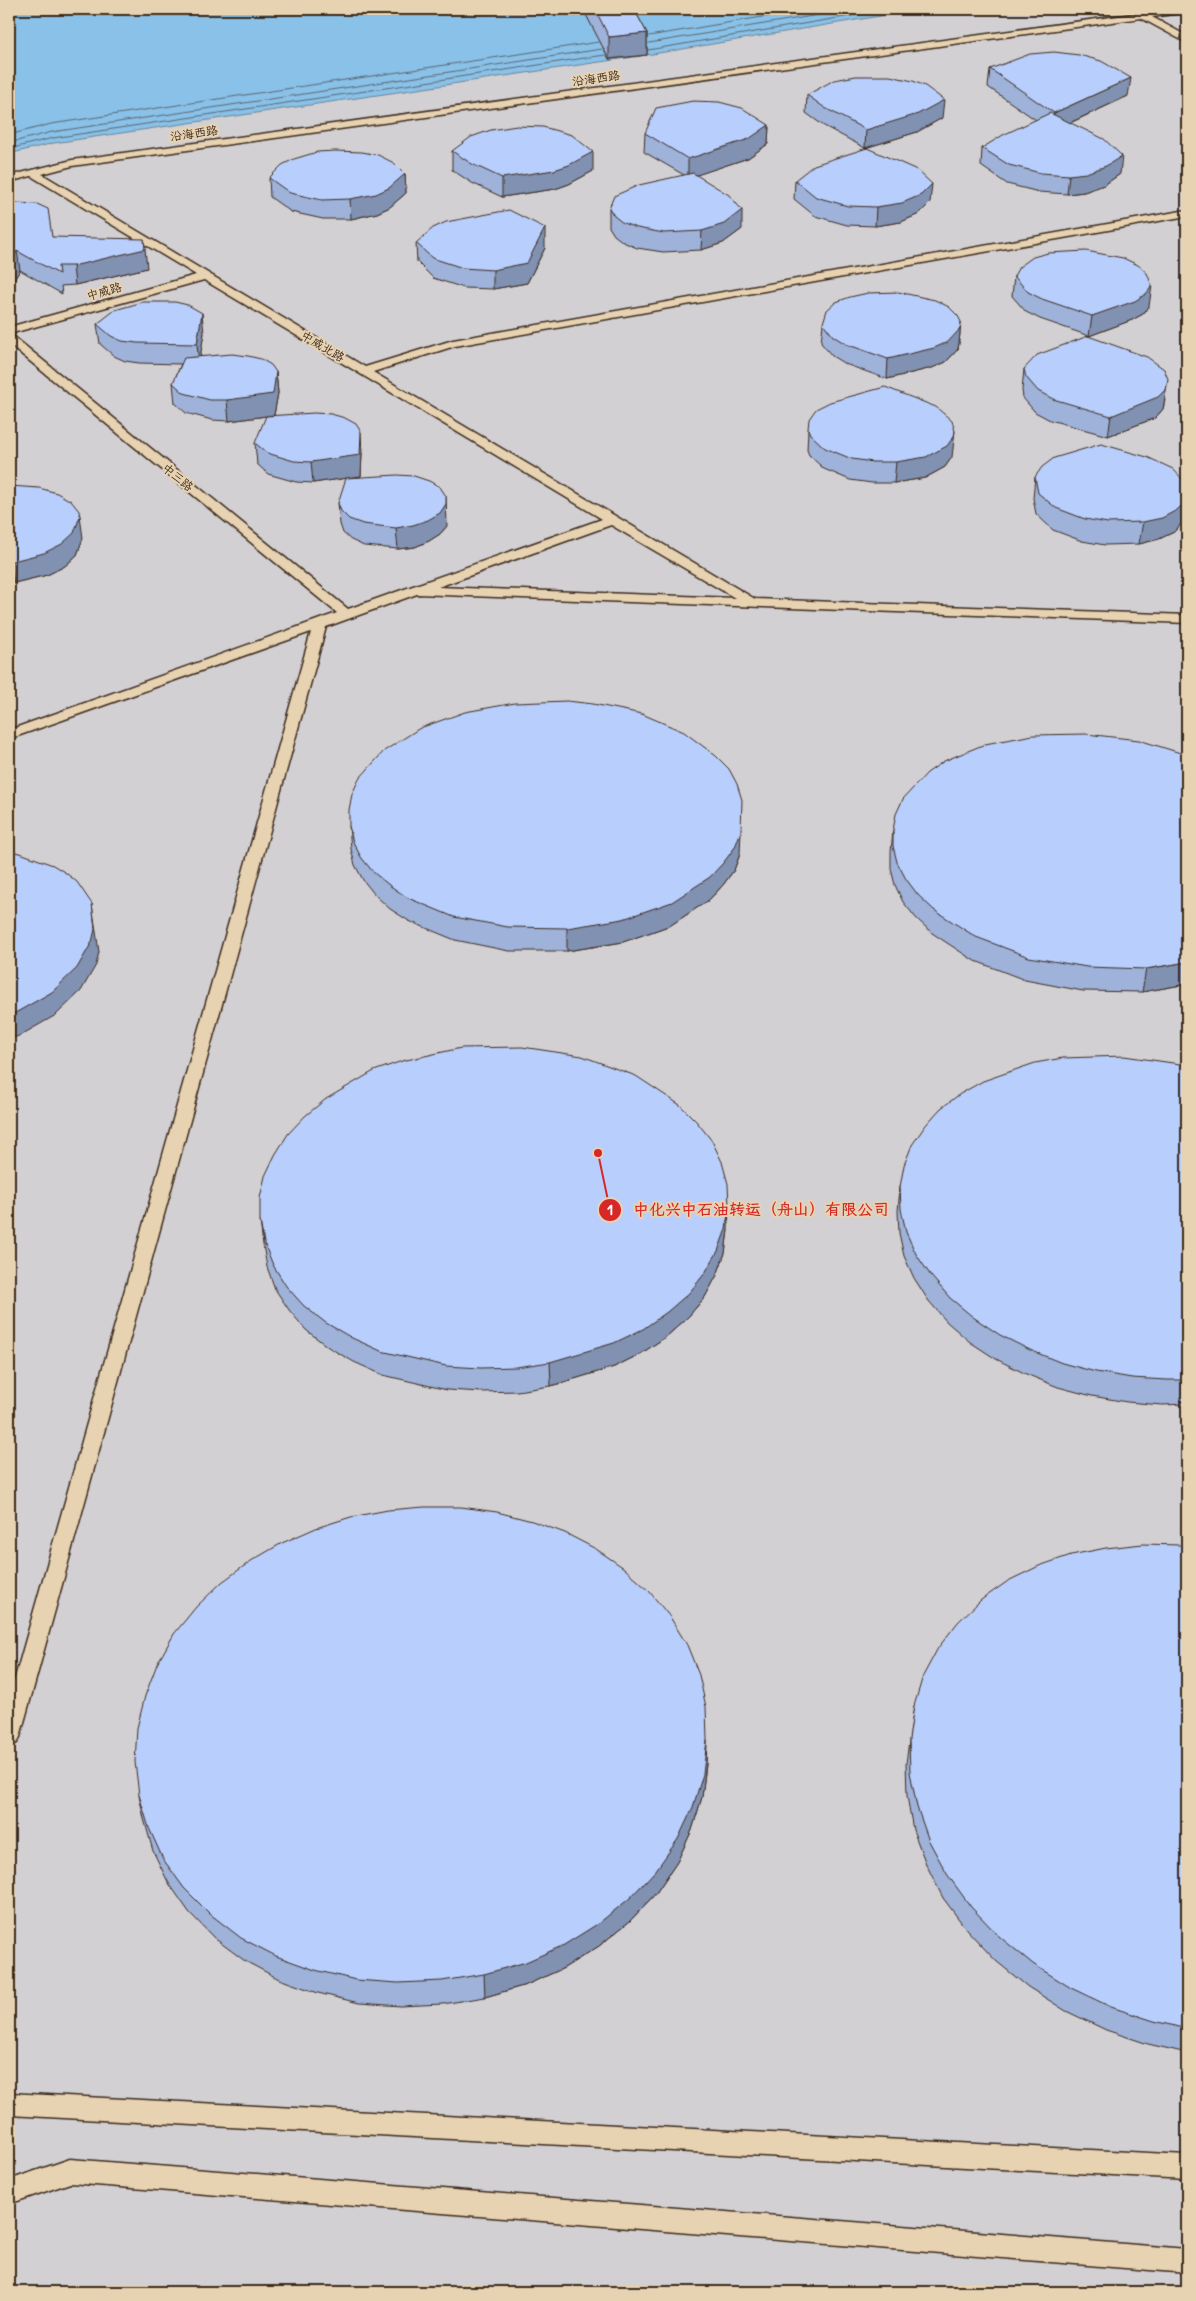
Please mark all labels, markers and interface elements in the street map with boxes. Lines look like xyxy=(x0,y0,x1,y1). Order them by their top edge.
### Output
street label: 沿海西路 xyxy=(571,66,621,90)
street label: 沿海西路 xyxy=(169,121,219,145)
street label: 中威路 xyxy=(84,278,124,304)
street label: 中威北路 xyxy=(298,326,348,366)
street label: 中三路 xyxy=(159,459,197,495)
callout: 中化兴中石油转运（舟山）有限公司 xyxy=(598,1194,899,1225)
text: 中化兴中石油转运（舟山）有限公司 xyxy=(633,1198,889,1220)
text: 1 xyxy=(607,1199,613,1220)

